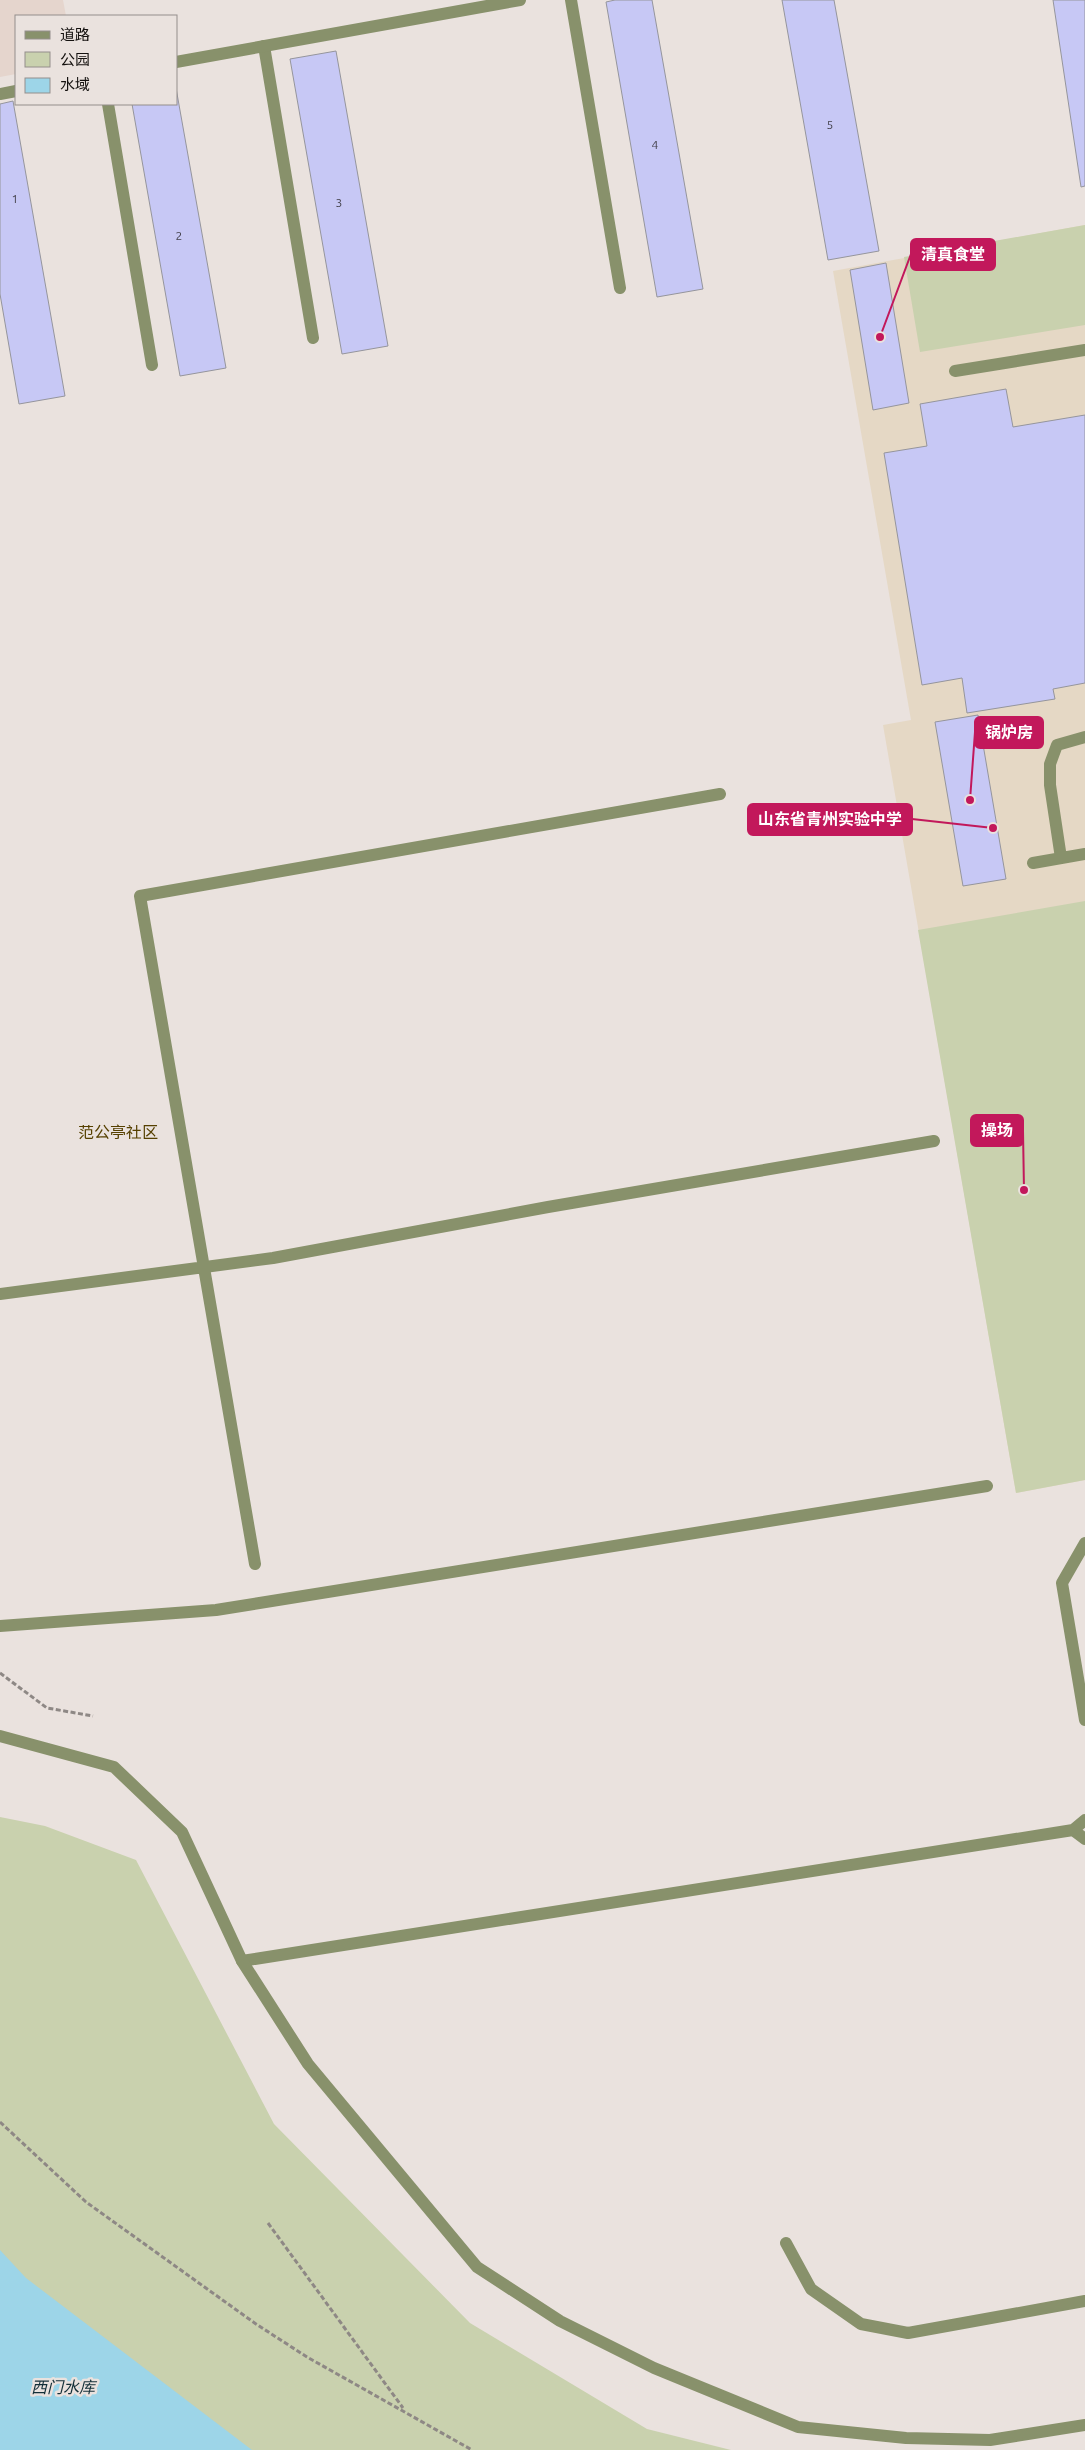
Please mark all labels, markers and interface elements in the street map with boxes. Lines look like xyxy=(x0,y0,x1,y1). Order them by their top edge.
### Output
legend xyxy=(15,15,178,105)
text: 道路 xyxy=(60,26,90,43)
text: 公园 xyxy=(60,51,90,68)
text: 水域 xyxy=(60,76,90,93)
house number: 5 xyxy=(827,118,833,131)
house number: 4 xyxy=(652,138,659,151)
house number: 1 xyxy=(12,192,18,205)
house number: 3 xyxy=(336,196,342,209)
house number: 2 xyxy=(176,229,182,242)
callout: 清真食堂 xyxy=(911,239,995,270)
text: 清真食堂 xyxy=(921,245,985,263)
callout: 锅炉房 xyxy=(975,717,1043,748)
text: 锅炉房 xyxy=(985,723,1033,741)
callout: 山东省青州实验中学 xyxy=(748,804,912,835)
text: 山东省青州实验中学 xyxy=(758,810,902,828)
callout: 操场 xyxy=(971,1115,1023,1146)
text: 操场 xyxy=(981,1121,1013,1139)
district label: 范公亭社区 xyxy=(78,1123,158,1141)
water label: 西门水库 xyxy=(31,2378,98,2396)

